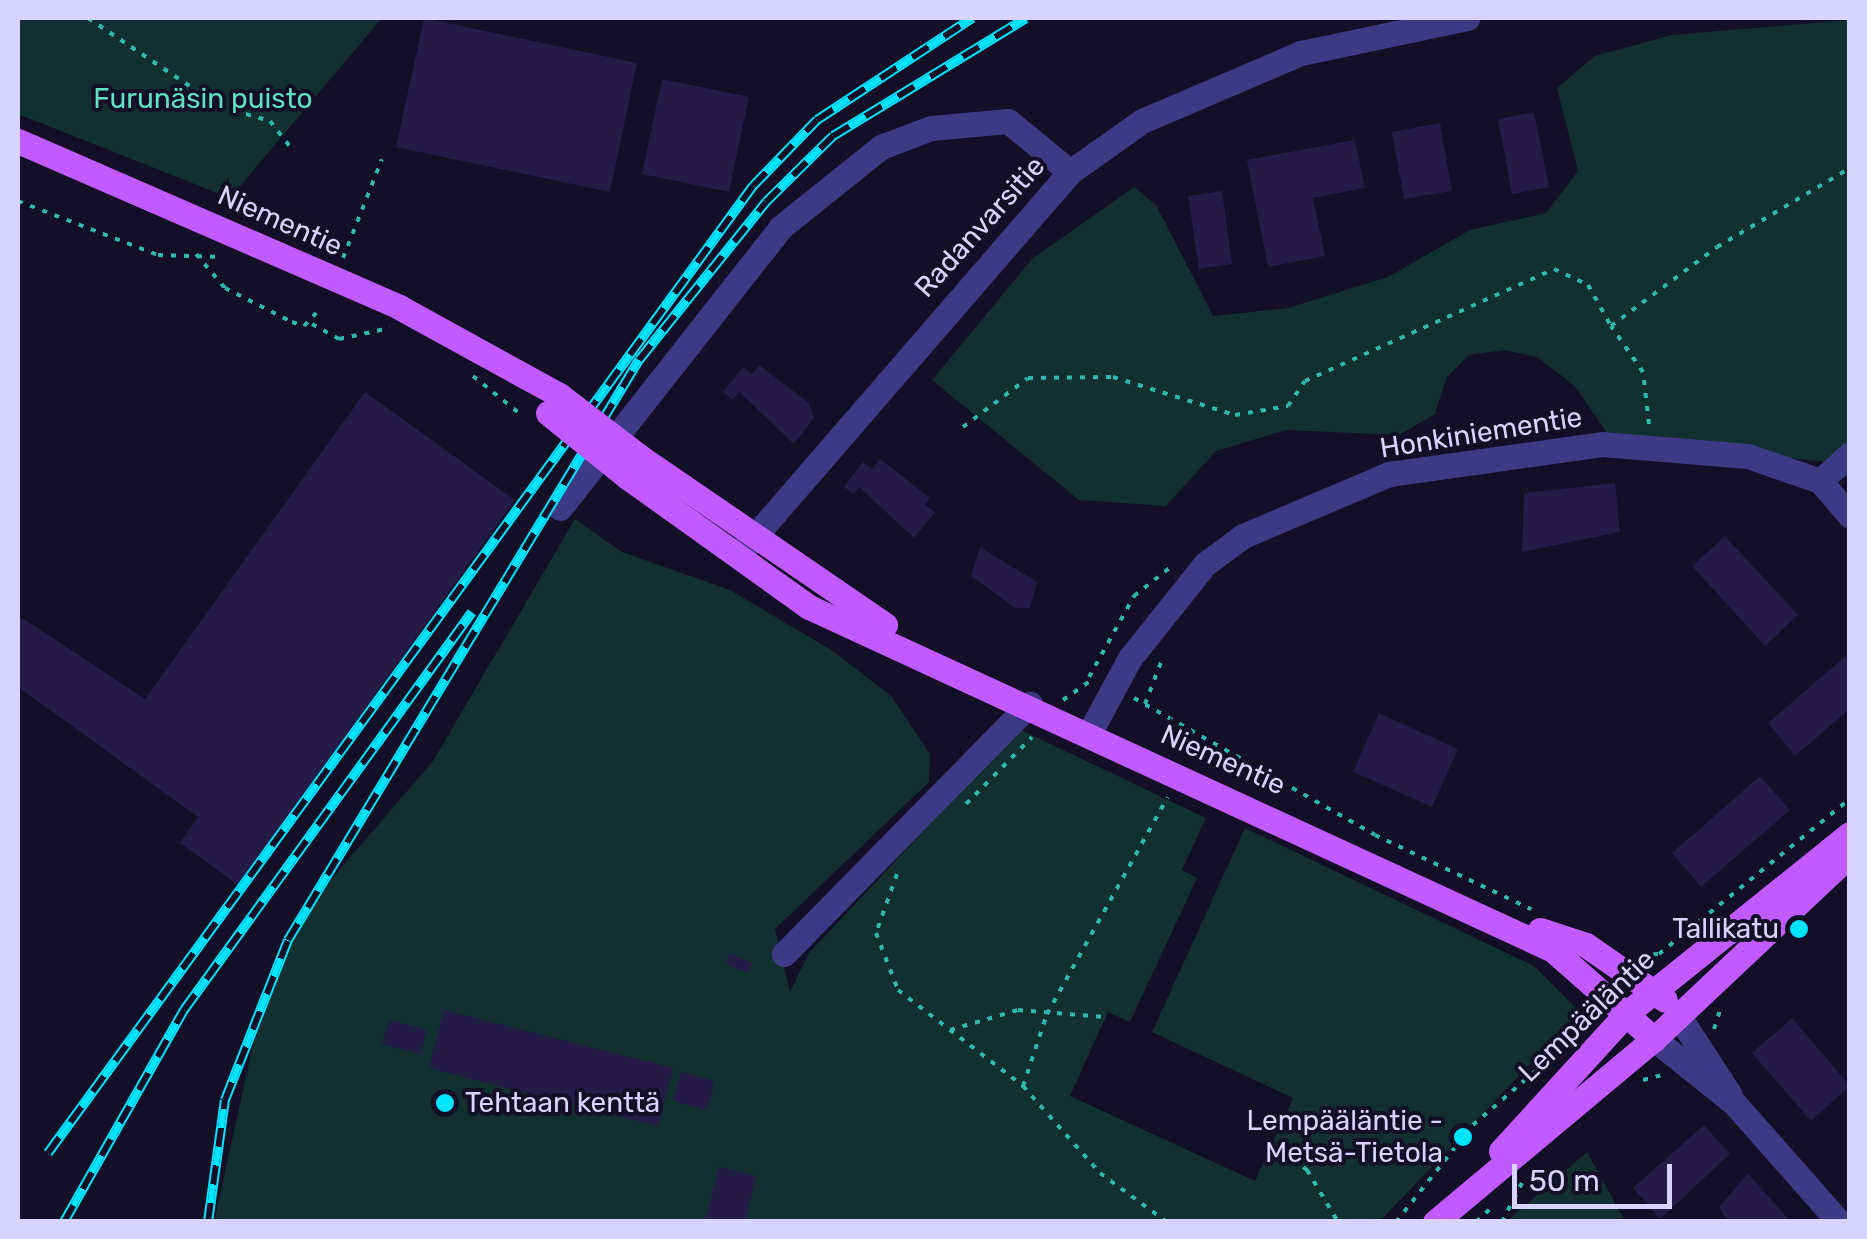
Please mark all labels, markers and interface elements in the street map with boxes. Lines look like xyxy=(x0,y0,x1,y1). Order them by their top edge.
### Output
park label: Furunäsin puisto xyxy=(93,82,313,116)
street label: Radanvarsitie xyxy=(908,150,1052,304)
street label: Niementie xyxy=(213,179,347,263)
street label: Honkiniementie xyxy=(1377,400,1585,466)
street label: Niementie xyxy=(1156,718,1290,802)
place label: Tallikatu xyxy=(1672,912,1779,946)
marker: Tallikatu xyxy=(1788,918,1810,940)
street label: Lempääläntie xyxy=(1512,943,1662,1089)
place label: Tehtaan kenttä xyxy=(465,1086,660,1120)
marker: Tehtaan kenttä xyxy=(434,1092,456,1114)
place label: Lempääläntie - Metsä-Tietola xyxy=(1247,1104,1443,1170)
marker: Lempääläntie - Metsä-Tietola xyxy=(1452,1126,1474,1148)
scale bar xyxy=(1517,1144,1677,1206)
text: 50 m xyxy=(1529,1163,1600,1199)

